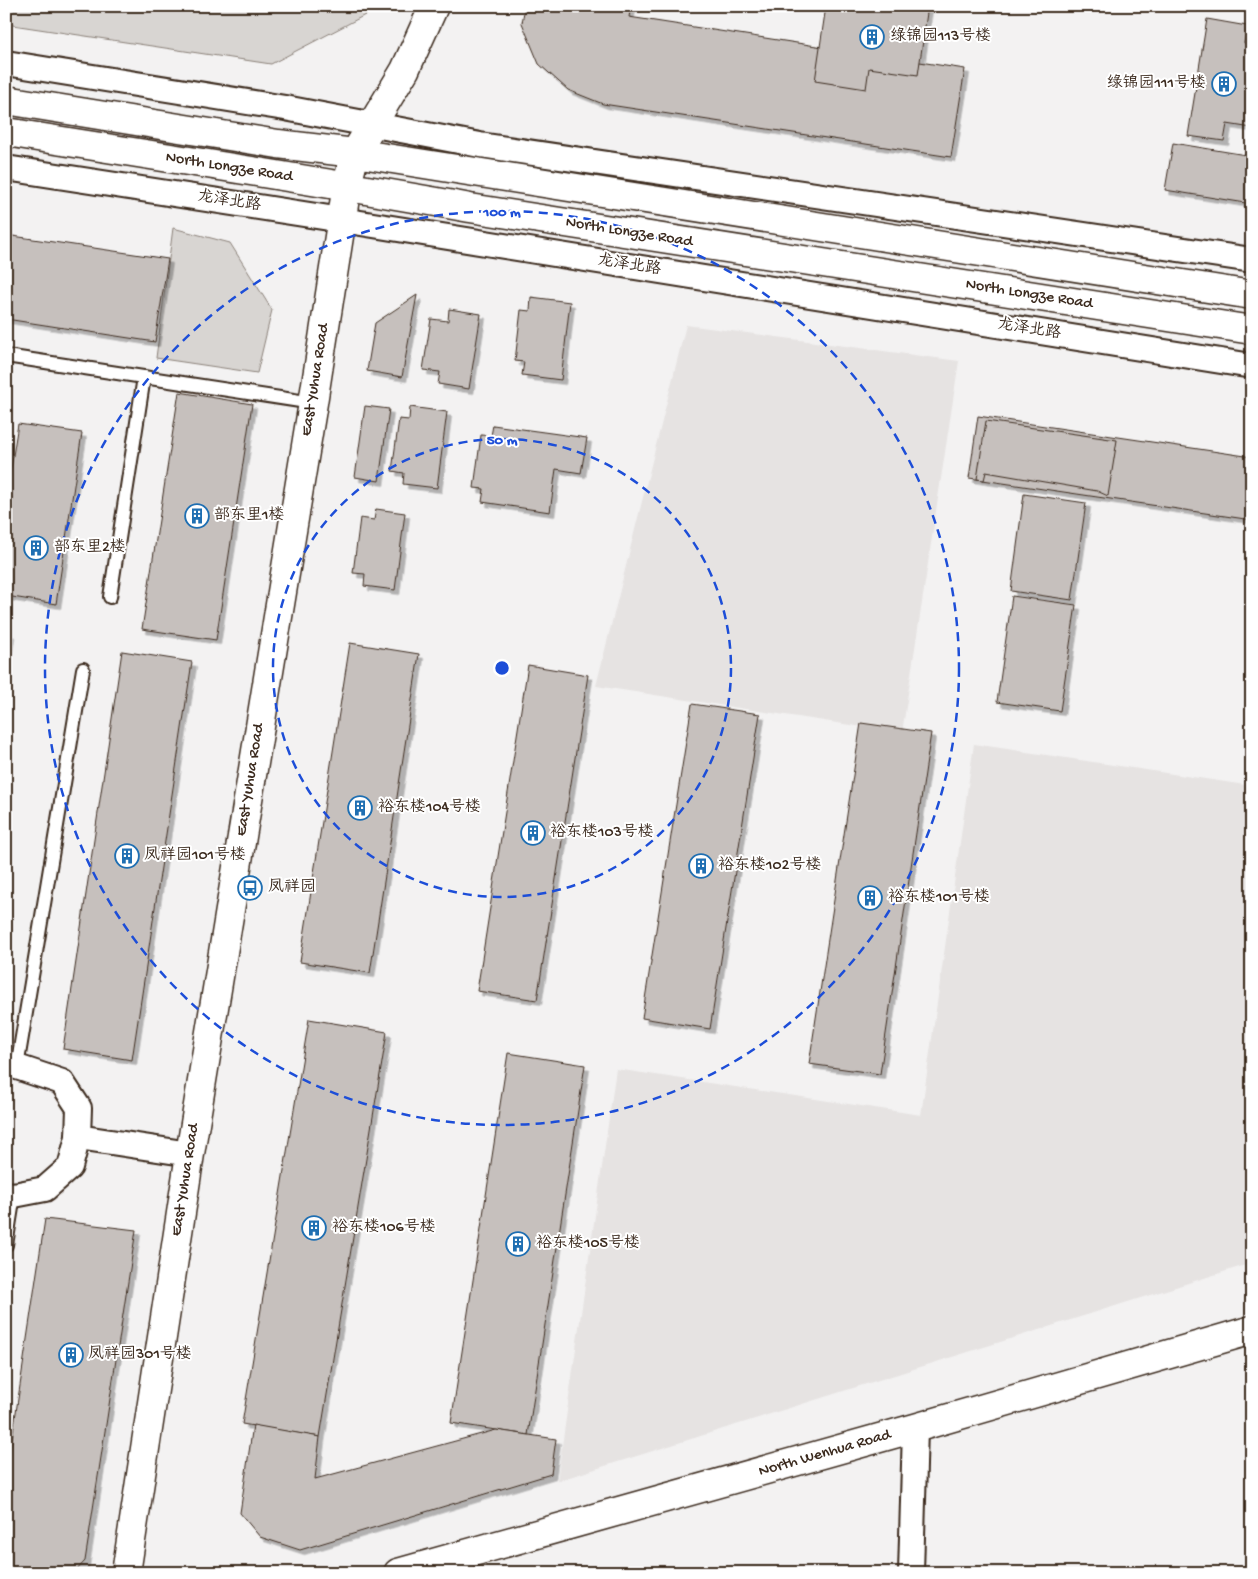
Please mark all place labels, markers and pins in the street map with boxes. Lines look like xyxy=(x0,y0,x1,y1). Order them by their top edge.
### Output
building icon: 绿锦园113号楼 xyxy=(859,24,885,50)
place label: 绿锦园113号楼 xyxy=(890,26,991,47)
building icon: 绿锦园111号楼 xyxy=(1211,71,1237,97)
place label: 绿锦园111号楼 xyxy=(1107,73,1206,94)
building icon: 部东里1楼 xyxy=(184,503,210,529)
place label: 部东里1楼 xyxy=(214,506,284,526)
building icon: 部东里2楼 xyxy=(23,535,49,561)
place label: 部东里2楼 xyxy=(54,538,126,558)
centre of rings xyxy=(493,659,511,677)
building icon: 裕东楼104号楼 xyxy=(347,795,373,821)
place label: 裕东楼104号楼 xyxy=(378,798,481,818)
building icon: 裕东楼103号楼 xyxy=(520,820,546,846)
place label: 裕东楼103号楼 xyxy=(550,823,654,843)
building icon: 凤祥园101号楼 xyxy=(114,843,140,869)
place label: 凤祥园101号楼 xyxy=(144,846,246,866)
building icon: 裕东楼102号楼 xyxy=(688,853,714,879)
place label: 裕东楼102号楼 xyxy=(718,856,821,876)
bus stop icon: 凤祥园 xyxy=(237,875,263,901)
place label: 凤祥园 xyxy=(268,878,316,898)
building icon: 裕东楼101号楼 xyxy=(857,885,883,911)
place label: 裕东楼101号楼 xyxy=(888,888,990,908)
building icon: 裕东楼106号楼 xyxy=(301,1215,327,1241)
place label: 裕东楼106号楼 xyxy=(332,1218,436,1238)
building icon: 裕东楼105号楼 xyxy=(505,1231,531,1257)
place label: 裕东楼105号楼 xyxy=(536,1234,640,1254)
building icon: 凤祥园301号楼 xyxy=(58,1342,84,1368)
place label: 凤祥园301号楼 xyxy=(88,1345,192,1365)

